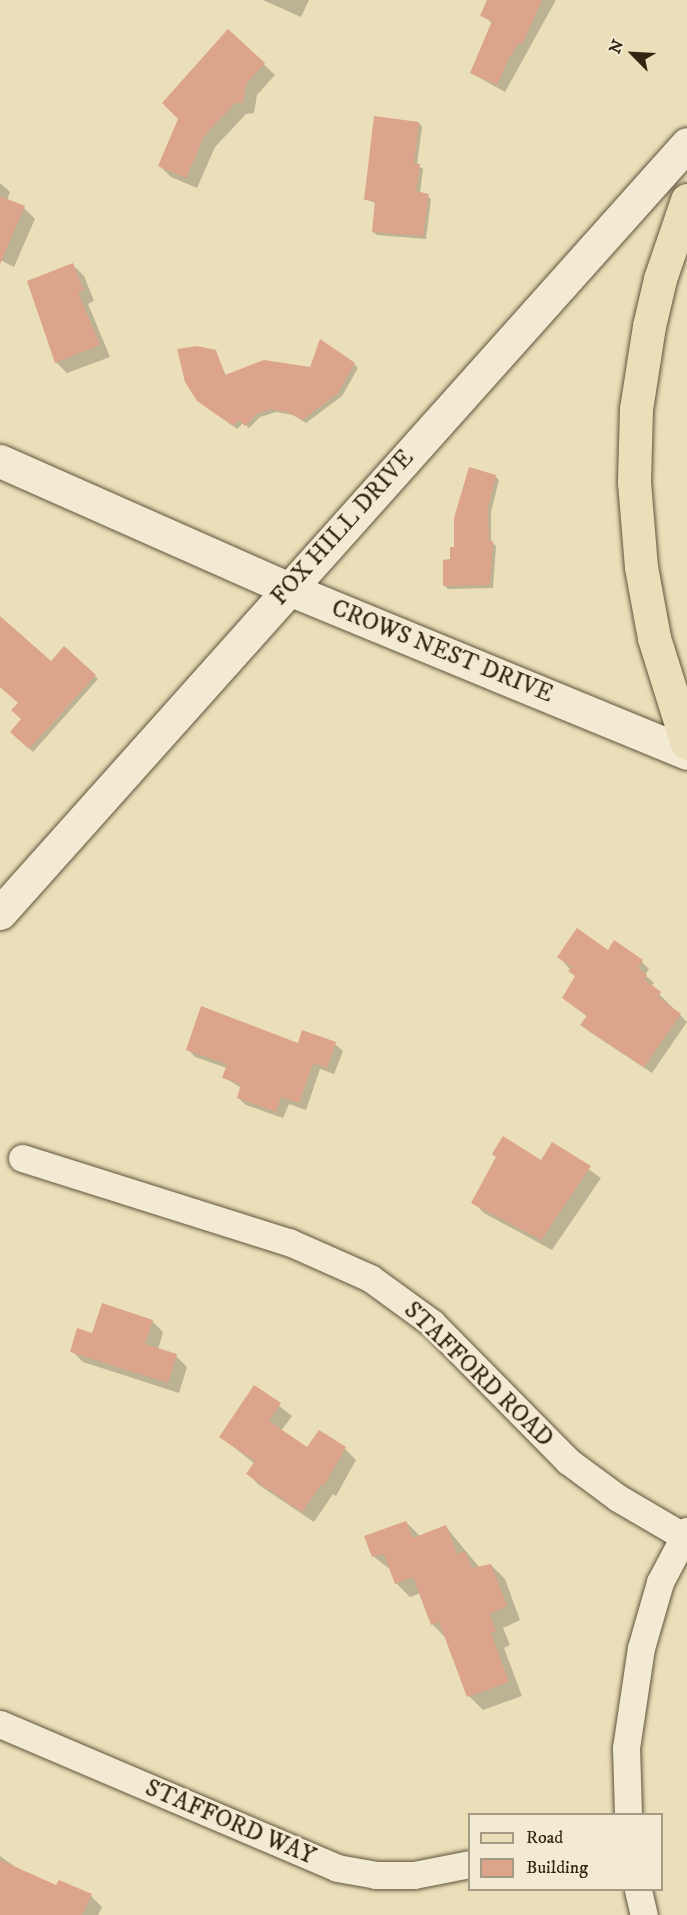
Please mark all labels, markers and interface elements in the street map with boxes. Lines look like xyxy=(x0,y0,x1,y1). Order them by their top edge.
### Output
north arrow xyxy=(603,24,663,84)
text: N xyxy=(605,37,628,57)
street label: FOX HILL DRIVE xyxy=(266,444,420,612)
street label: CROWS NEST DRIVE xyxy=(327,594,557,710)
street label: STAFFORD ROAD xyxy=(397,1296,559,1454)
street label: STAFFORD WAY xyxy=(141,1774,319,1872)
legend xyxy=(468,1813,663,1891)
text: Road xyxy=(526,1827,563,1849)
text: Building xyxy=(526,1857,588,1879)

